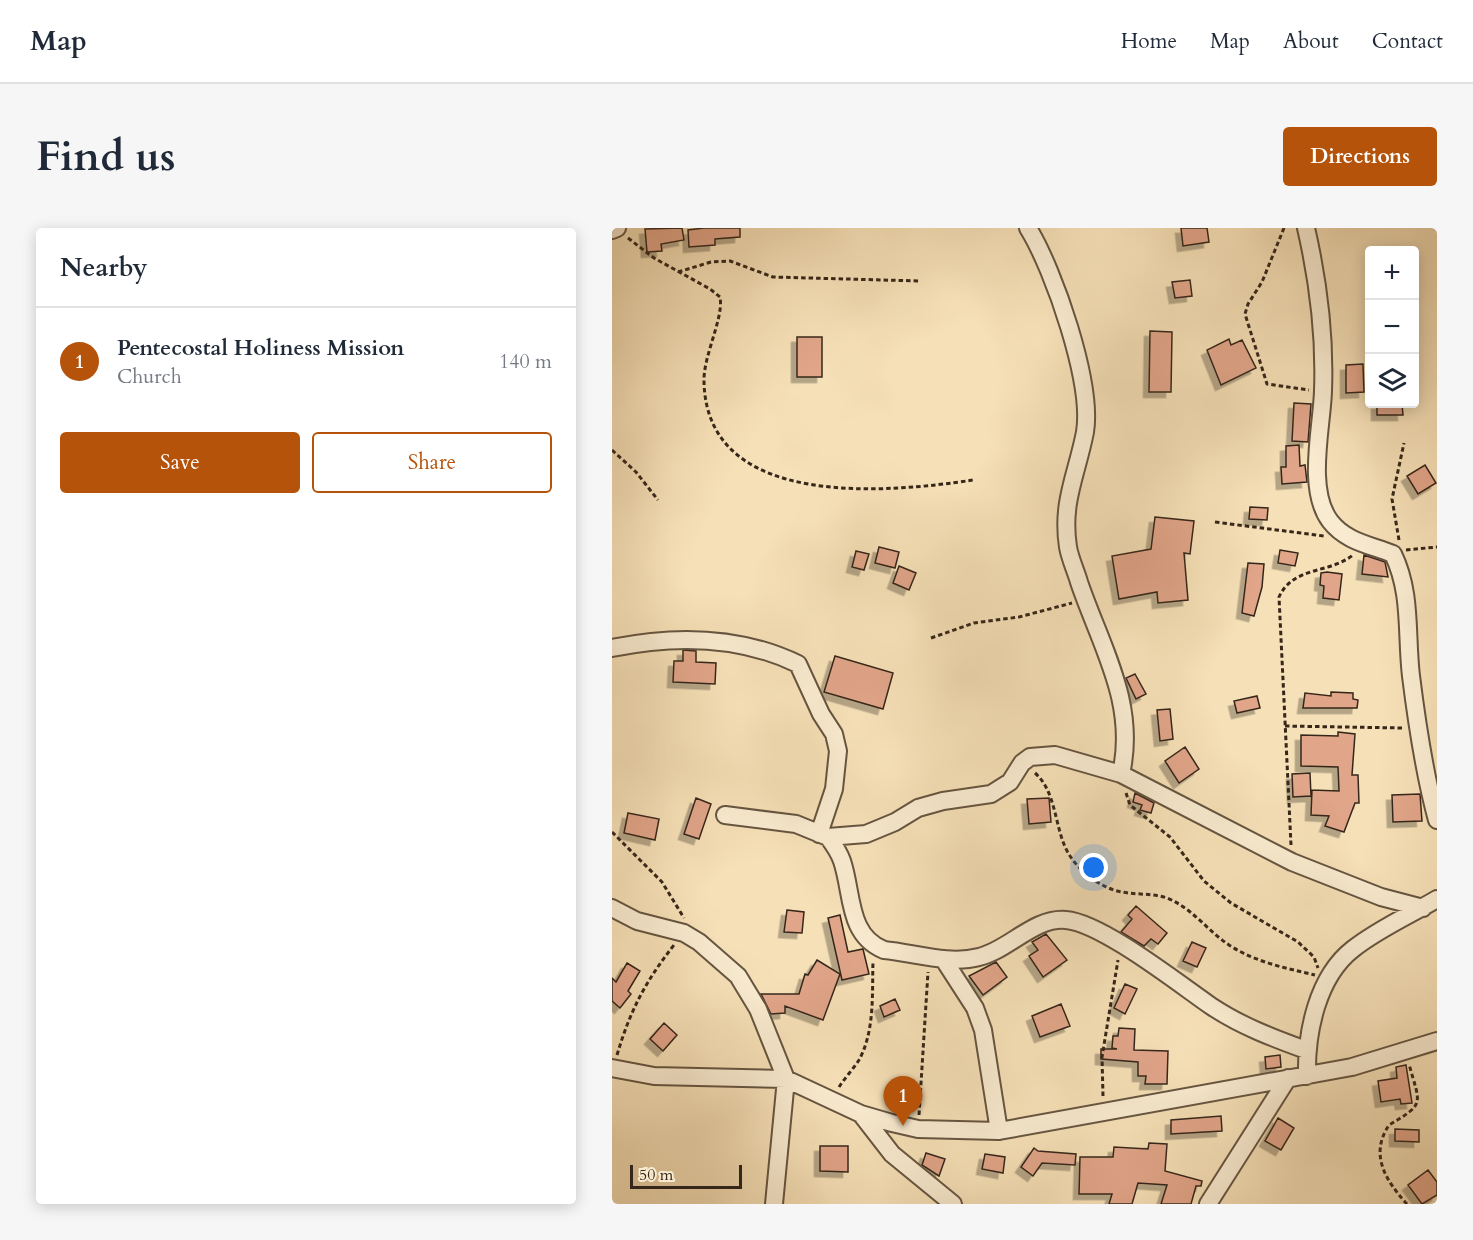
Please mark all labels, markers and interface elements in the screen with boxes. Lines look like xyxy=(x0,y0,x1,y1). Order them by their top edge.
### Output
text: Map xyxy=(30,22,87,60)
text: Home xyxy=(1121,27,1177,56)
text: Map xyxy=(1210,27,1250,56)
text: About xyxy=(1283,27,1339,56)
text: Contact xyxy=(1372,27,1443,56)
button: Directions xyxy=(1283,127,1437,186)
text: Find us xyxy=(36,128,176,185)
map controls xyxy=(1365,246,1419,408)
button: + xyxy=(1365,246,1419,300)
text: Nearby xyxy=(60,250,148,285)
button: − xyxy=(1365,300,1419,354)
text: Pentecostal Holiness Mission xyxy=(117,333,404,363)
text: 1 xyxy=(74,348,85,375)
text: 140 m xyxy=(499,348,552,375)
button: layers xyxy=(1365,354,1419,408)
text: Church xyxy=(117,363,182,390)
button: Save xyxy=(60,432,300,493)
button: Share xyxy=(312,432,552,493)
your location xyxy=(1079,853,1108,882)
pin: 1 xyxy=(884,1076,922,1126)
scale bar xyxy=(630,1162,742,1190)
text: 50 m xyxy=(639,1164,673,1186)

